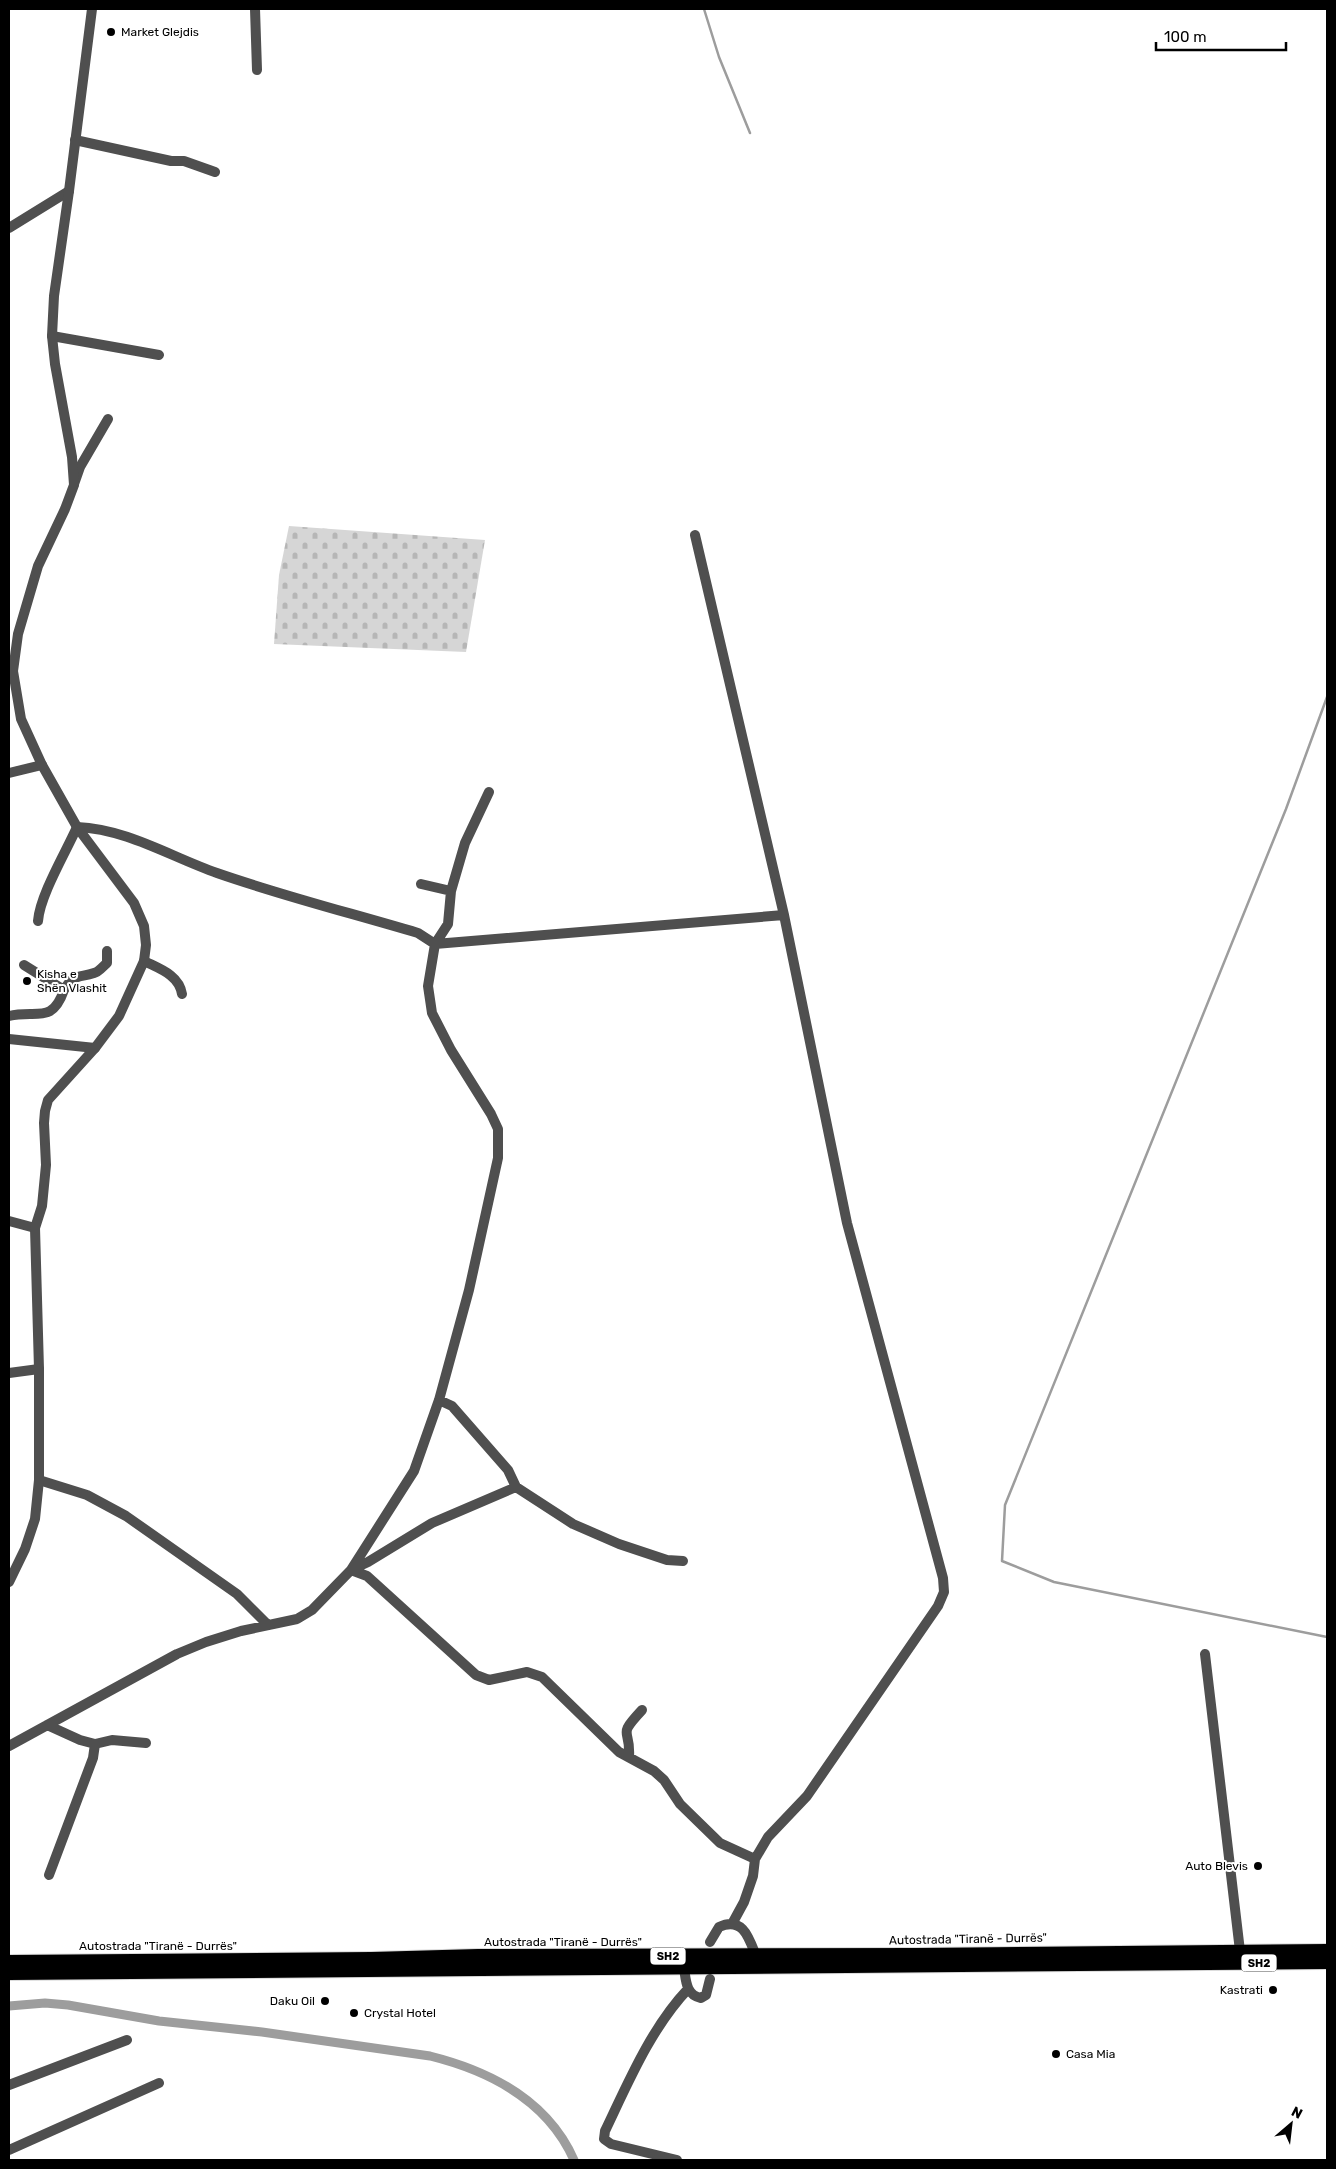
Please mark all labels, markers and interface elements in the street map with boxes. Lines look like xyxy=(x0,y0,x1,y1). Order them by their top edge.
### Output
scale bar xyxy=(1156,20,1286,52)
place label: Market Glejdis xyxy=(121,25,199,39)
marker: Market Glejdis xyxy=(105,26,117,38)
text: 100 m xyxy=(1164,28,1206,46)
place label: Kisha e Shën Vlashit xyxy=(37,967,107,995)
marker: Kisha e Shën Vlashit xyxy=(21,975,33,987)
place label: Auto Blevis xyxy=(1185,1859,1248,1873)
marker: Auto Blevis xyxy=(1252,1860,1264,1872)
street label: Autostrada "Tiranë - Durrës" xyxy=(889,1931,1047,1947)
street label: Autostrada "Tiranë - Durrës" xyxy=(484,1935,642,1949)
street label: Autostrada "Tiranë - Durrës" xyxy=(79,1939,237,1953)
road number: SH2 xyxy=(650,1948,686,1964)
road number: SH2 xyxy=(1242,1955,1276,1972)
place label: Kastrati xyxy=(1220,1983,1263,1997)
marker: Kastrati xyxy=(1267,1984,1279,1996)
place label: Daku Oil xyxy=(270,1994,315,2008)
marker: Daku Oil xyxy=(319,1995,331,2007)
place label: Crystal Hotel xyxy=(364,2006,436,2020)
marker: Crystal Hotel xyxy=(348,2007,360,2019)
place label: Casa Mia xyxy=(1066,2047,1115,2061)
marker: Casa Mia xyxy=(1050,2048,1062,2060)
north arrow xyxy=(1266,2099,1316,2149)
text: N xyxy=(1288,2103,1305,2123)

